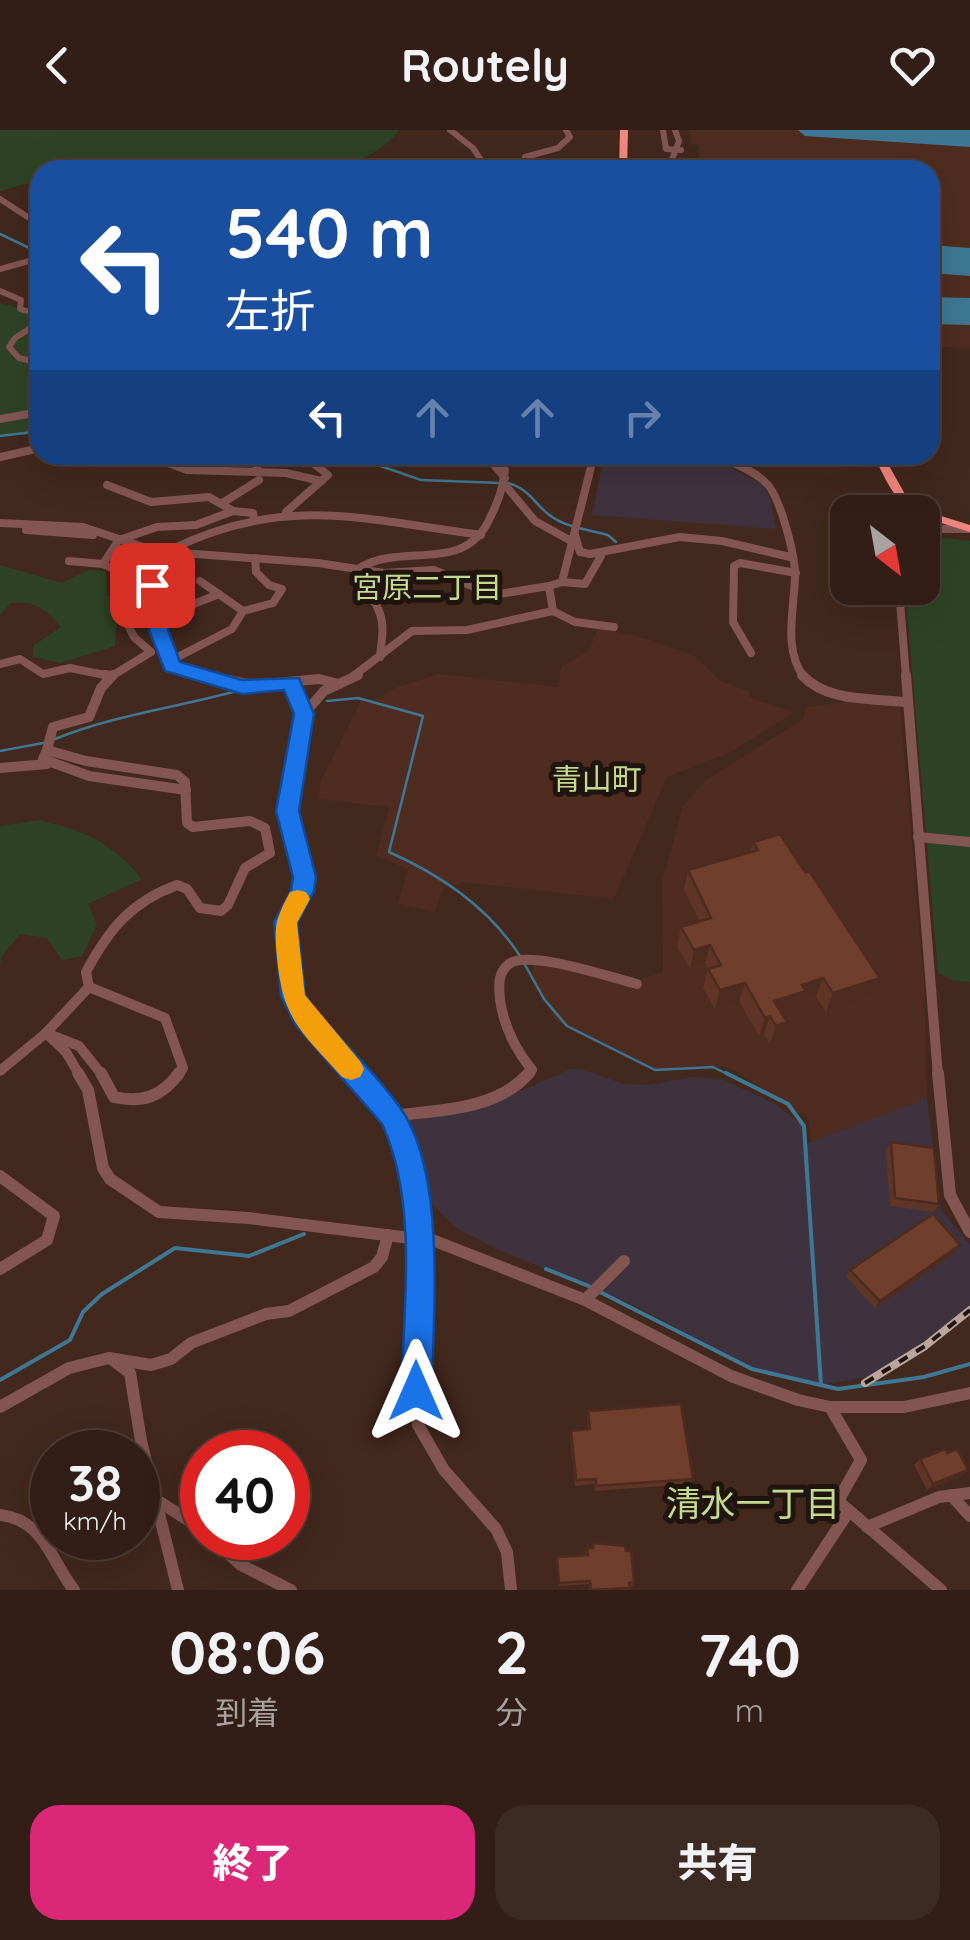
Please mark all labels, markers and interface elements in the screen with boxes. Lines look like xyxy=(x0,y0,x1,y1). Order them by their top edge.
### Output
text: Routely xyxy=(401,37,569,93)
icon: back xyxy=(30,38,85,93)
icon: heart xyxy=(885,38,940,93)
text: 540 m xyxy=(225,188,434,276)
icon: left xyxy=(60,200,190,330)
text: 左折 xyxy=(225,282,315,338)
icon: left xyxy=(300,390,355,445)
icon: ahead xyxy=(405,390,460,445)
icon: ahead xyxy=(510,390,565,445)
icon: right xyxy=(615,390,670,445)
north arrow xyxy=(830,495,940,605)
map controls xyxy=(830,495,940,605)
pin xyxy=(110,543,195,628)
icon: arrive xyxy=(125,558,180,613)
district label: 宮原二丁目 xyxy=(352,568,502,606)
district label: 青山町 xyxy=(552,760,642,798)
position arrow xyxy=(364,1339,468,1443)
speed limit sign: 40 xyxy=(180,1430,310,1560)
text: 38 xyxy=(68,1451,122,1514)
district label: 清水一丁目 xyxy=(665,1481,841,1525)
text: km/h xyxy=(63,1505,127,1536)
text: 08:06 xyxy=(169,1614,325,1689)
text: 2 xyxy=(495,1614,529,1689)
text: 740 xyxy=(698,1617,801,1692)
text: m xyxy=(735,1690,764,1730)
text: 到着 xyxy=(215,1692,279,1732)
text: 分 xyxy=(496,1692,528,1732)
button: 終了 xyxy=(30,1805,475,1920)
button: 共有 xyxy=(495,1805,940,1920)

